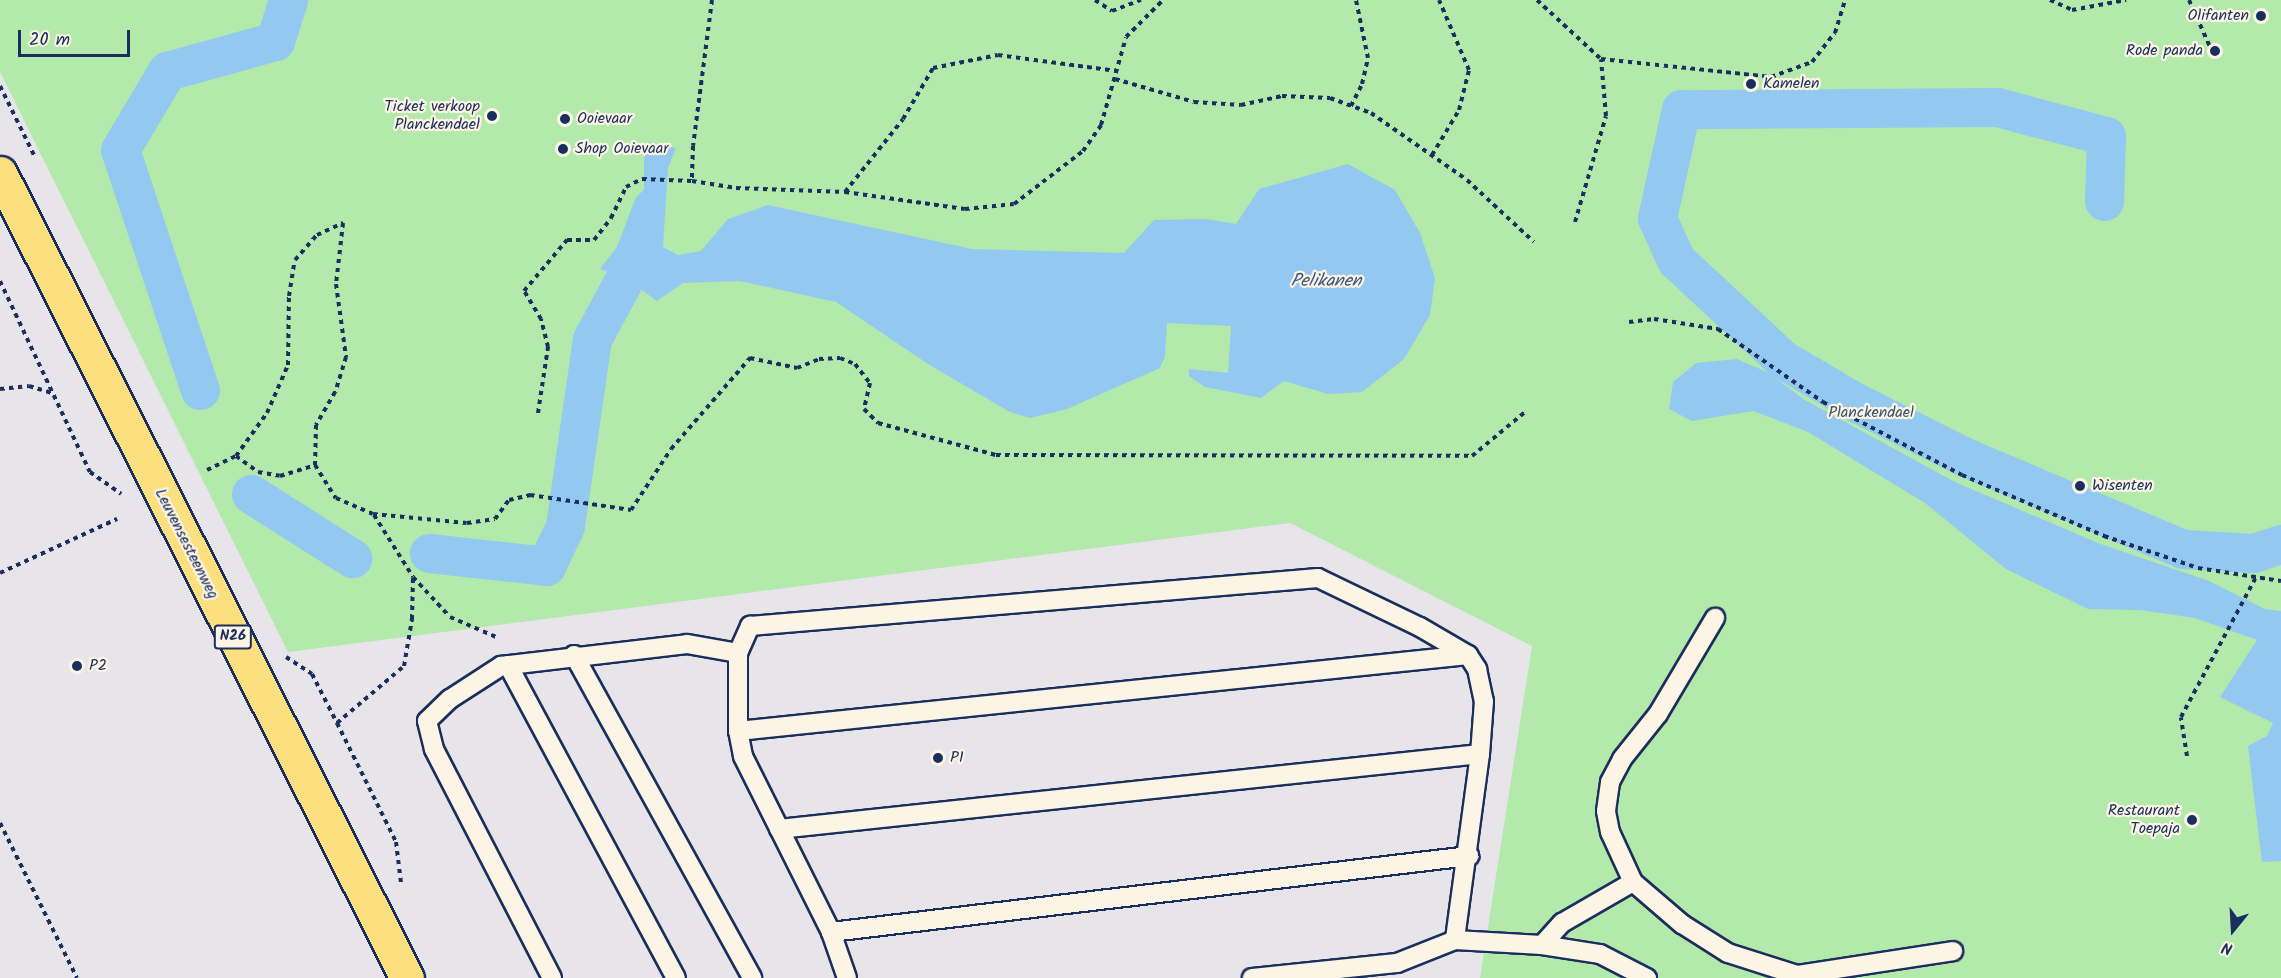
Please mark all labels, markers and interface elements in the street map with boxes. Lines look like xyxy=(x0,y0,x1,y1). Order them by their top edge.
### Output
place label: Olifanten xyxy=(2187,6,2249,26)
marker: Olifanten xyxy=(2254,9,2268,23)
scale bar xyxy=(21,18,134,56)
text: 20 m xyxy=(29,26,70,55)
place label: Rode panda xyxy=(2126,41,2203,61)
marker: Rode panda xyxy=(2208,44,2222,58)
place label: Kamelen xyxy=(1763,74,1820,94)
marker: Kamelen xyxy=(1744,77,1758,91)
place label: Ticket verkoop Planckendael xyxy=(384,97,480,135)
marker: Ticket verkoop Planckendael xyxy=(485,109,499,123)
place label: Ooievaar xyxy=(577,109,632,129)
marker: Ooievaar xyxy=(558,112,572,126)
place label: Shop Ooievaar xyxy=(575,139,669,159)
marker: Shop Ooievaar xyxy=(556,142,570,156)
water label: Pelikanen xyxy=(1291,271,1361,293)
park label: Planckendael xyxy=(1828,403,1914,423)
place label: Wisenten xyxy=(2092,476,2153,496)
marker: Wisenten xyxy=(2073,479,2087,493)
street label: Leuvensesteenweg xyxy=(150,485,222,603)
road number: N26 xyxy=(214,625,252,649)
place label: P2 xyxy=(89,656,107,676)
marker: P2 xyxy=(70,659,84,673)
place label: P1 xyxy=(950,748,964,768)
marker: P1 xyxy=(931,751,945,765)
place label: Restaurant Toepaja xyxy=(2108,801,2180,839)
marker: Restaurant Toepaja xyxy=(2185,813,2199,827)
north arrow xyxy=(2203,900,2263,960)
text: N xyxy=(2219,934,2236,961)

